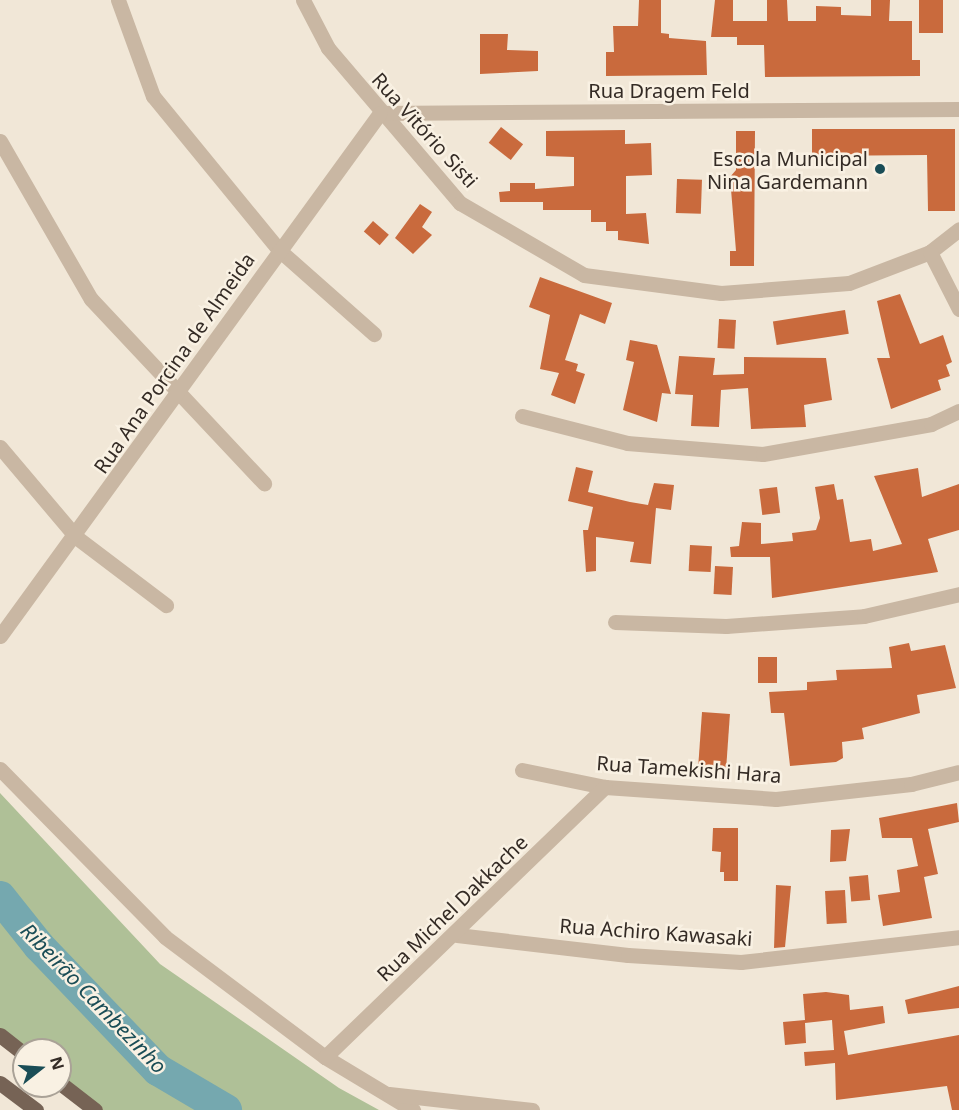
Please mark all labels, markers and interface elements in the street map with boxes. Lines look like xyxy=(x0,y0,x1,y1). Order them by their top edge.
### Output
street label: Rua Vitório Sisti xyxy=(367,68,483,192)
street label: Rua Dragem Feld xyxy=(588,78,750,102)
place label: Escola Municipal Nina Gardemann xyxy=(707,146,868,193)
marker: Escola Municipal Nina Gardemann xyxy=(873,162,887,176)
street label: Rua Ana Porcina de Almeida xyxy=(89,248,259,478)
street label: Rua Tamekishi Hara xyxy=(596,751,782,787)
street label: Rua Michel Dakkache xyxy=(372,830,532,986)
street label: Rua Achiro Kawasaki xyxy=(559,913,753,951)
water label: Ribeirão Cambezinho xyxy=(16,918,172,1078)
north arrow xyxy=(12,1038,72,1098)
text: N xyxy=(45,1054,70,1073)

